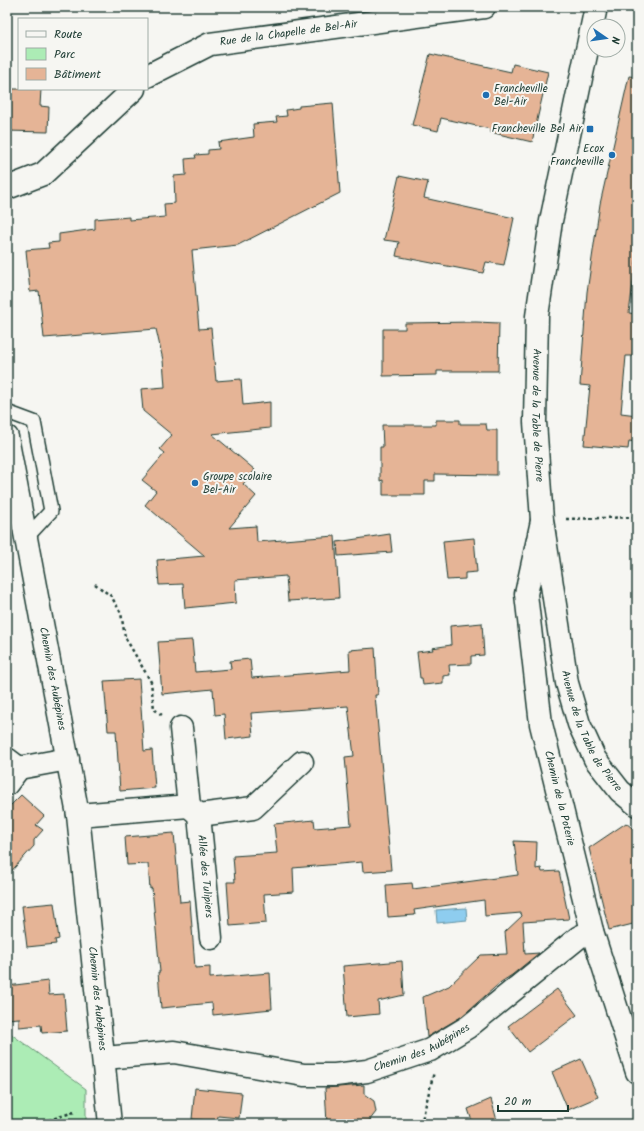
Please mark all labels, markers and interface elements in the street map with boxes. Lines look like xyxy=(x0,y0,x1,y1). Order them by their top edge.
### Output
street label: Rue de la Chapelle de Bel-Air xyxy=(219,15,360,52)
legend xyxy=(18,18,148,90)
north arrow xyxy=(586,18,626,58)
text: Route xyxy=(54,25,83,44)
text: N xyxy=(605,35,624,45)
text: Parc xyxy=(54,45,75,64)
text: Bâtiment xyxy=(54,65,101,84)
place label: Francheville Bel-Air xyxy=(494,80,548,111)
marker: Francheville Bel-Air xyxy=(481,90,491,100)
place label: Francheville Bel Air xyxy=(492,120,583,138)
marker: Francheville Bel Air xyxy=(585,124,595,134)
place label: Ecox Francheville xyxy=(550,140,604,171)
marker: Ecox Francheville xyxy=(607,150,617,160)
street label: Avenue de la Table de Pierre xyxy=(526,348,548,483)
place label: Groupe scolaire Bel-Air xyxy=(203,468,272,499)
marker: Groupe scolaire Bel-Air xyxy=(190,478,200,488)
street label: Chemin des Aubépines xyxy=(34,626,71,732)
street label: Avenue de la Table de Pierre xyxy=(556,669,627,796)
street label: Chemin de la Poterie xyxy=(539,749,580,848)
street label: Allée des Tulipiers xyxy=(192,834,218,919)
street label: Chemin des Aubépines xyxy=(83,945,111,1052)
street label: Chemin des Aubépines xyxy=(371,1019,474,1077)
scale bar xyxy=(498,1087,568,1113)
text: 20 m xyxy=(504,1092,532,1111)

